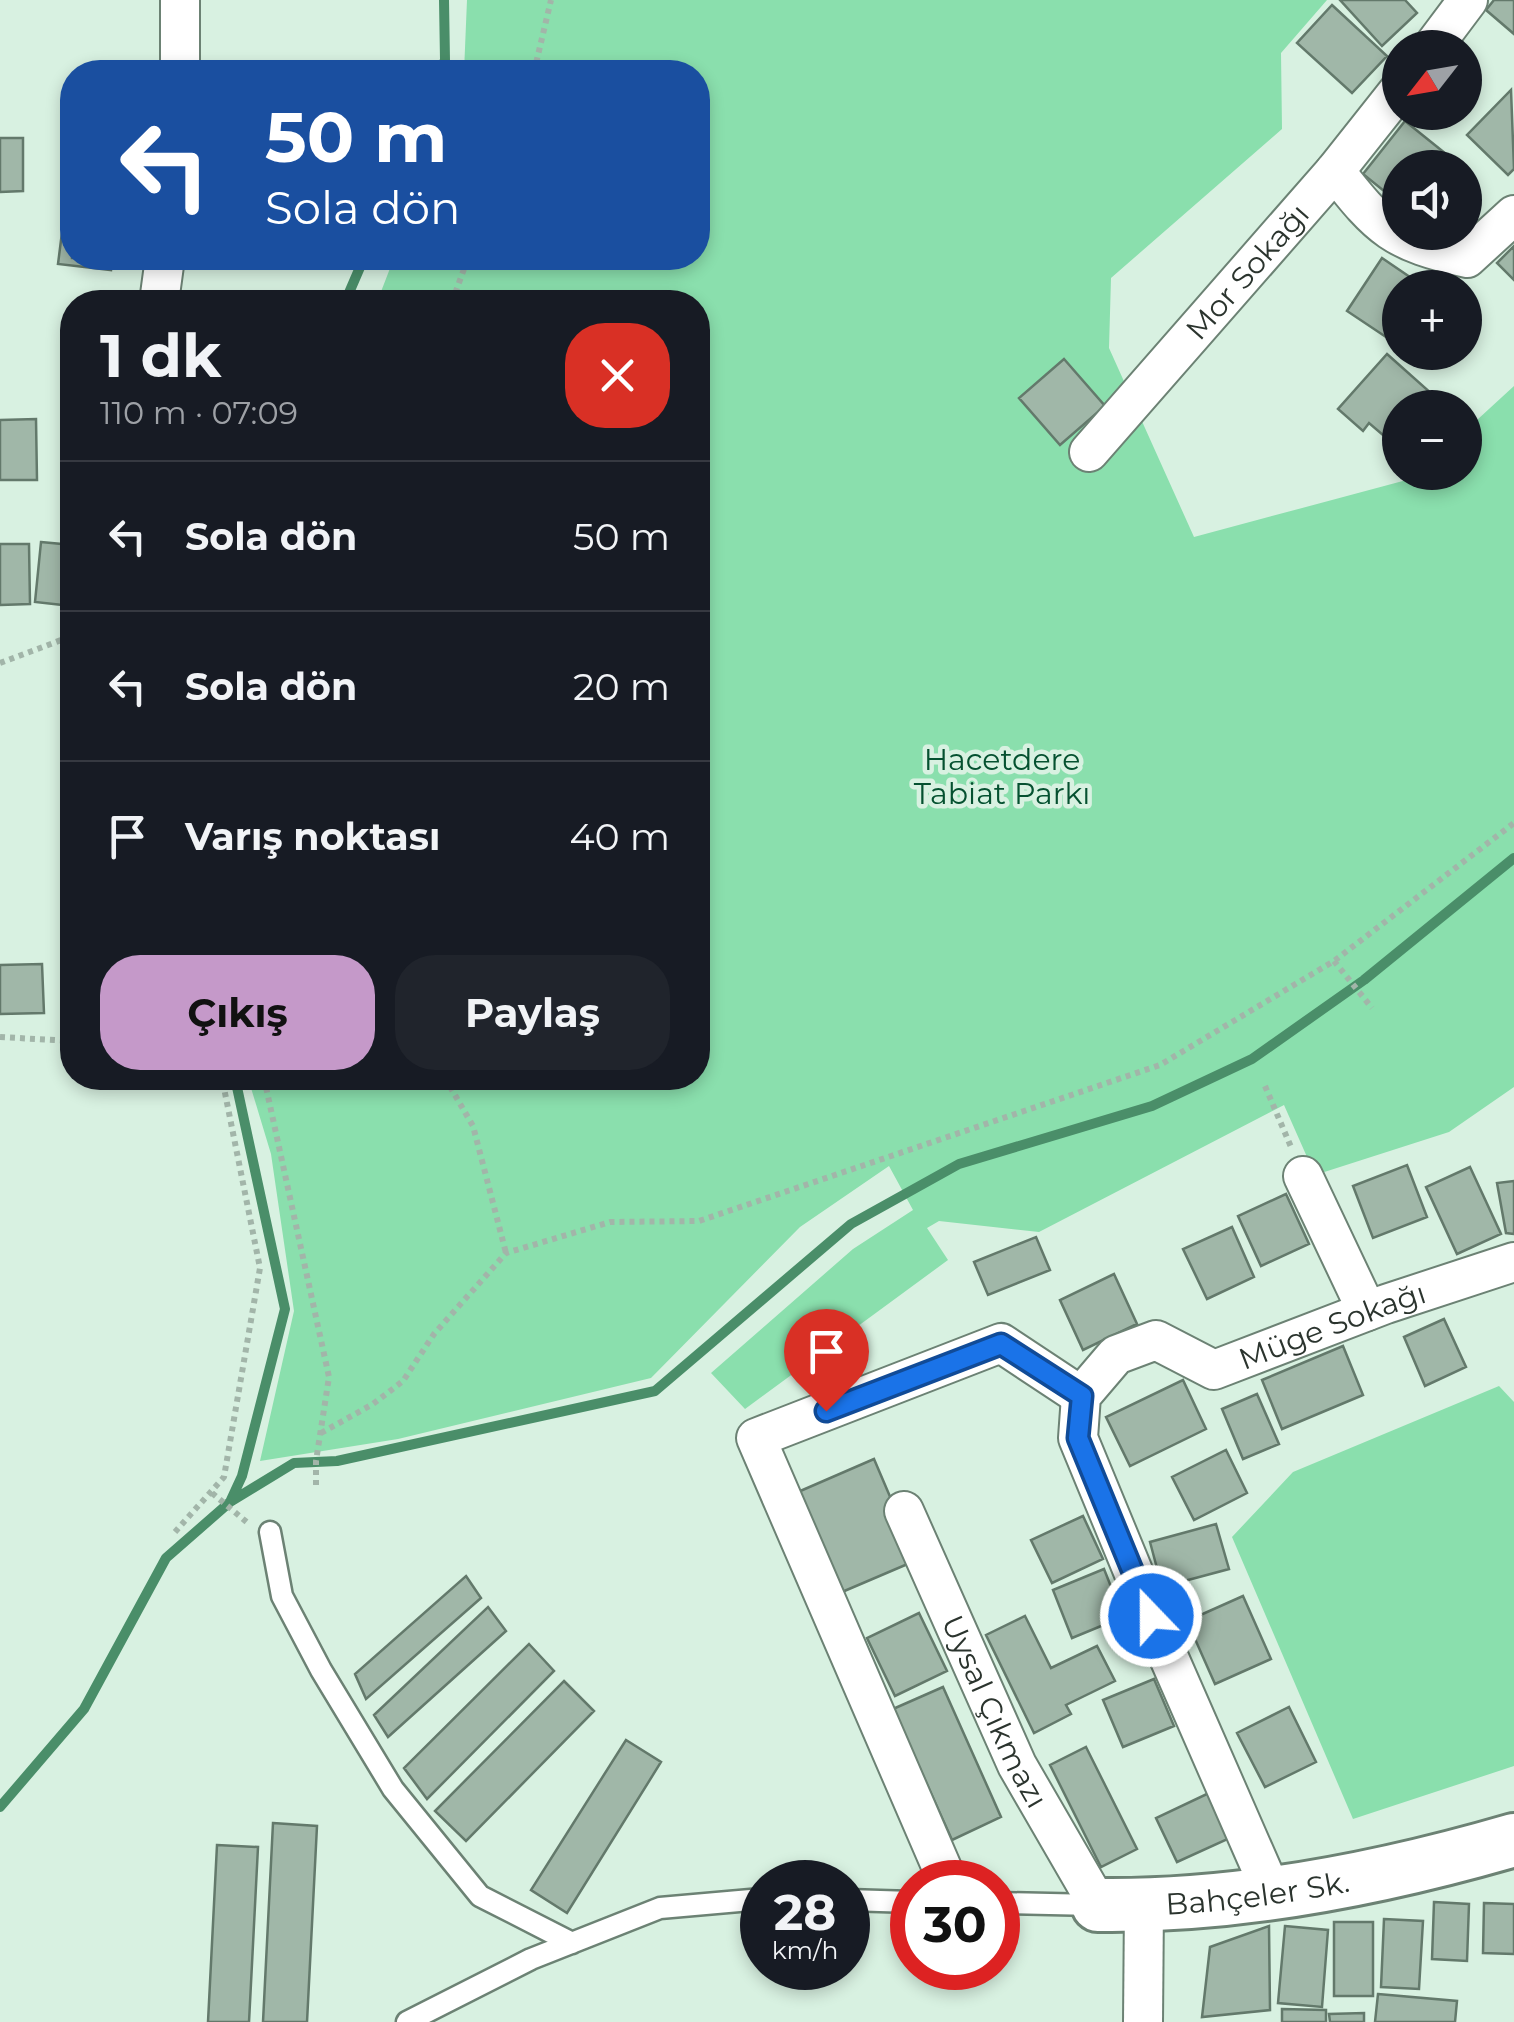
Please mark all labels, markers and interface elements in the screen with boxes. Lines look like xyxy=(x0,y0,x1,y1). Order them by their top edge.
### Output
north arrow xyxy=(1382,30,1482,130)
map controls xyxy=(1382,30,1482,490)
text: 50 m xyxy=(265,94,447,180)
icon: left xyxy=(100,100,230,230)
button: sound xyxy=(1382,150,1482,250)
text: Sola dön xyxy=(265,180,460,235)
street label: Mor Sokağı xyxy=(1178,196,1317,347)
button: + xyxy=(1382,270,1482,370)
text: 1 dk xyxy=(100,319,221,392)
button: close xyxy=(565,323,670,428)
button: − xyxy=(1382,390,1482,490)
text: 110 m · 07:09 xyxy=(100,393,298,432)
icon: left xyxy=(100,509,155,564)
text: Sola dön xyxy=(185,513,357,560)
text: 50 m xyxy=(573,513,670,560)
icon: left xyxy=(100,659,155,714)
text: Sola dön xyxy=(185,663,357,710)
text: 20 m xyxy=(573,663,670,710)
park label: Hacetdere Tabiat Parkı xyxy=(914,741,1090,812)
icon: arrive xyxy=(100,809,155,864)
text: Varış noktası xyxy=(185,813,440,860)
text: 40 m xyxy=(569,813,670,860)
button: Çıkış xyxy=(100,955,375,1070)
button: Paylaş xyxy=(395,955,670,1070)
street label: Müge Sokağı xyxy=(1234,1274,1430,1377)
pin xyxy=(784,1309,869,1412)
icon: arrive xyxy=(799,1324,854,1379)
position arrow xyxy=(1099,1564,1203,1668)
street label: Uysal Çıkmazı xyxy=(934,1609,1056,1814)
speed limit sign: 30 xyxy=(890,1860,1020,1990)
street label: Bahçeler Sk. xyxy=(1165,1862,1352,1922)
text: 28 xyxy=(774,1882,836,1943)
text: km/h xyxy=(772,1935,838,1965)

